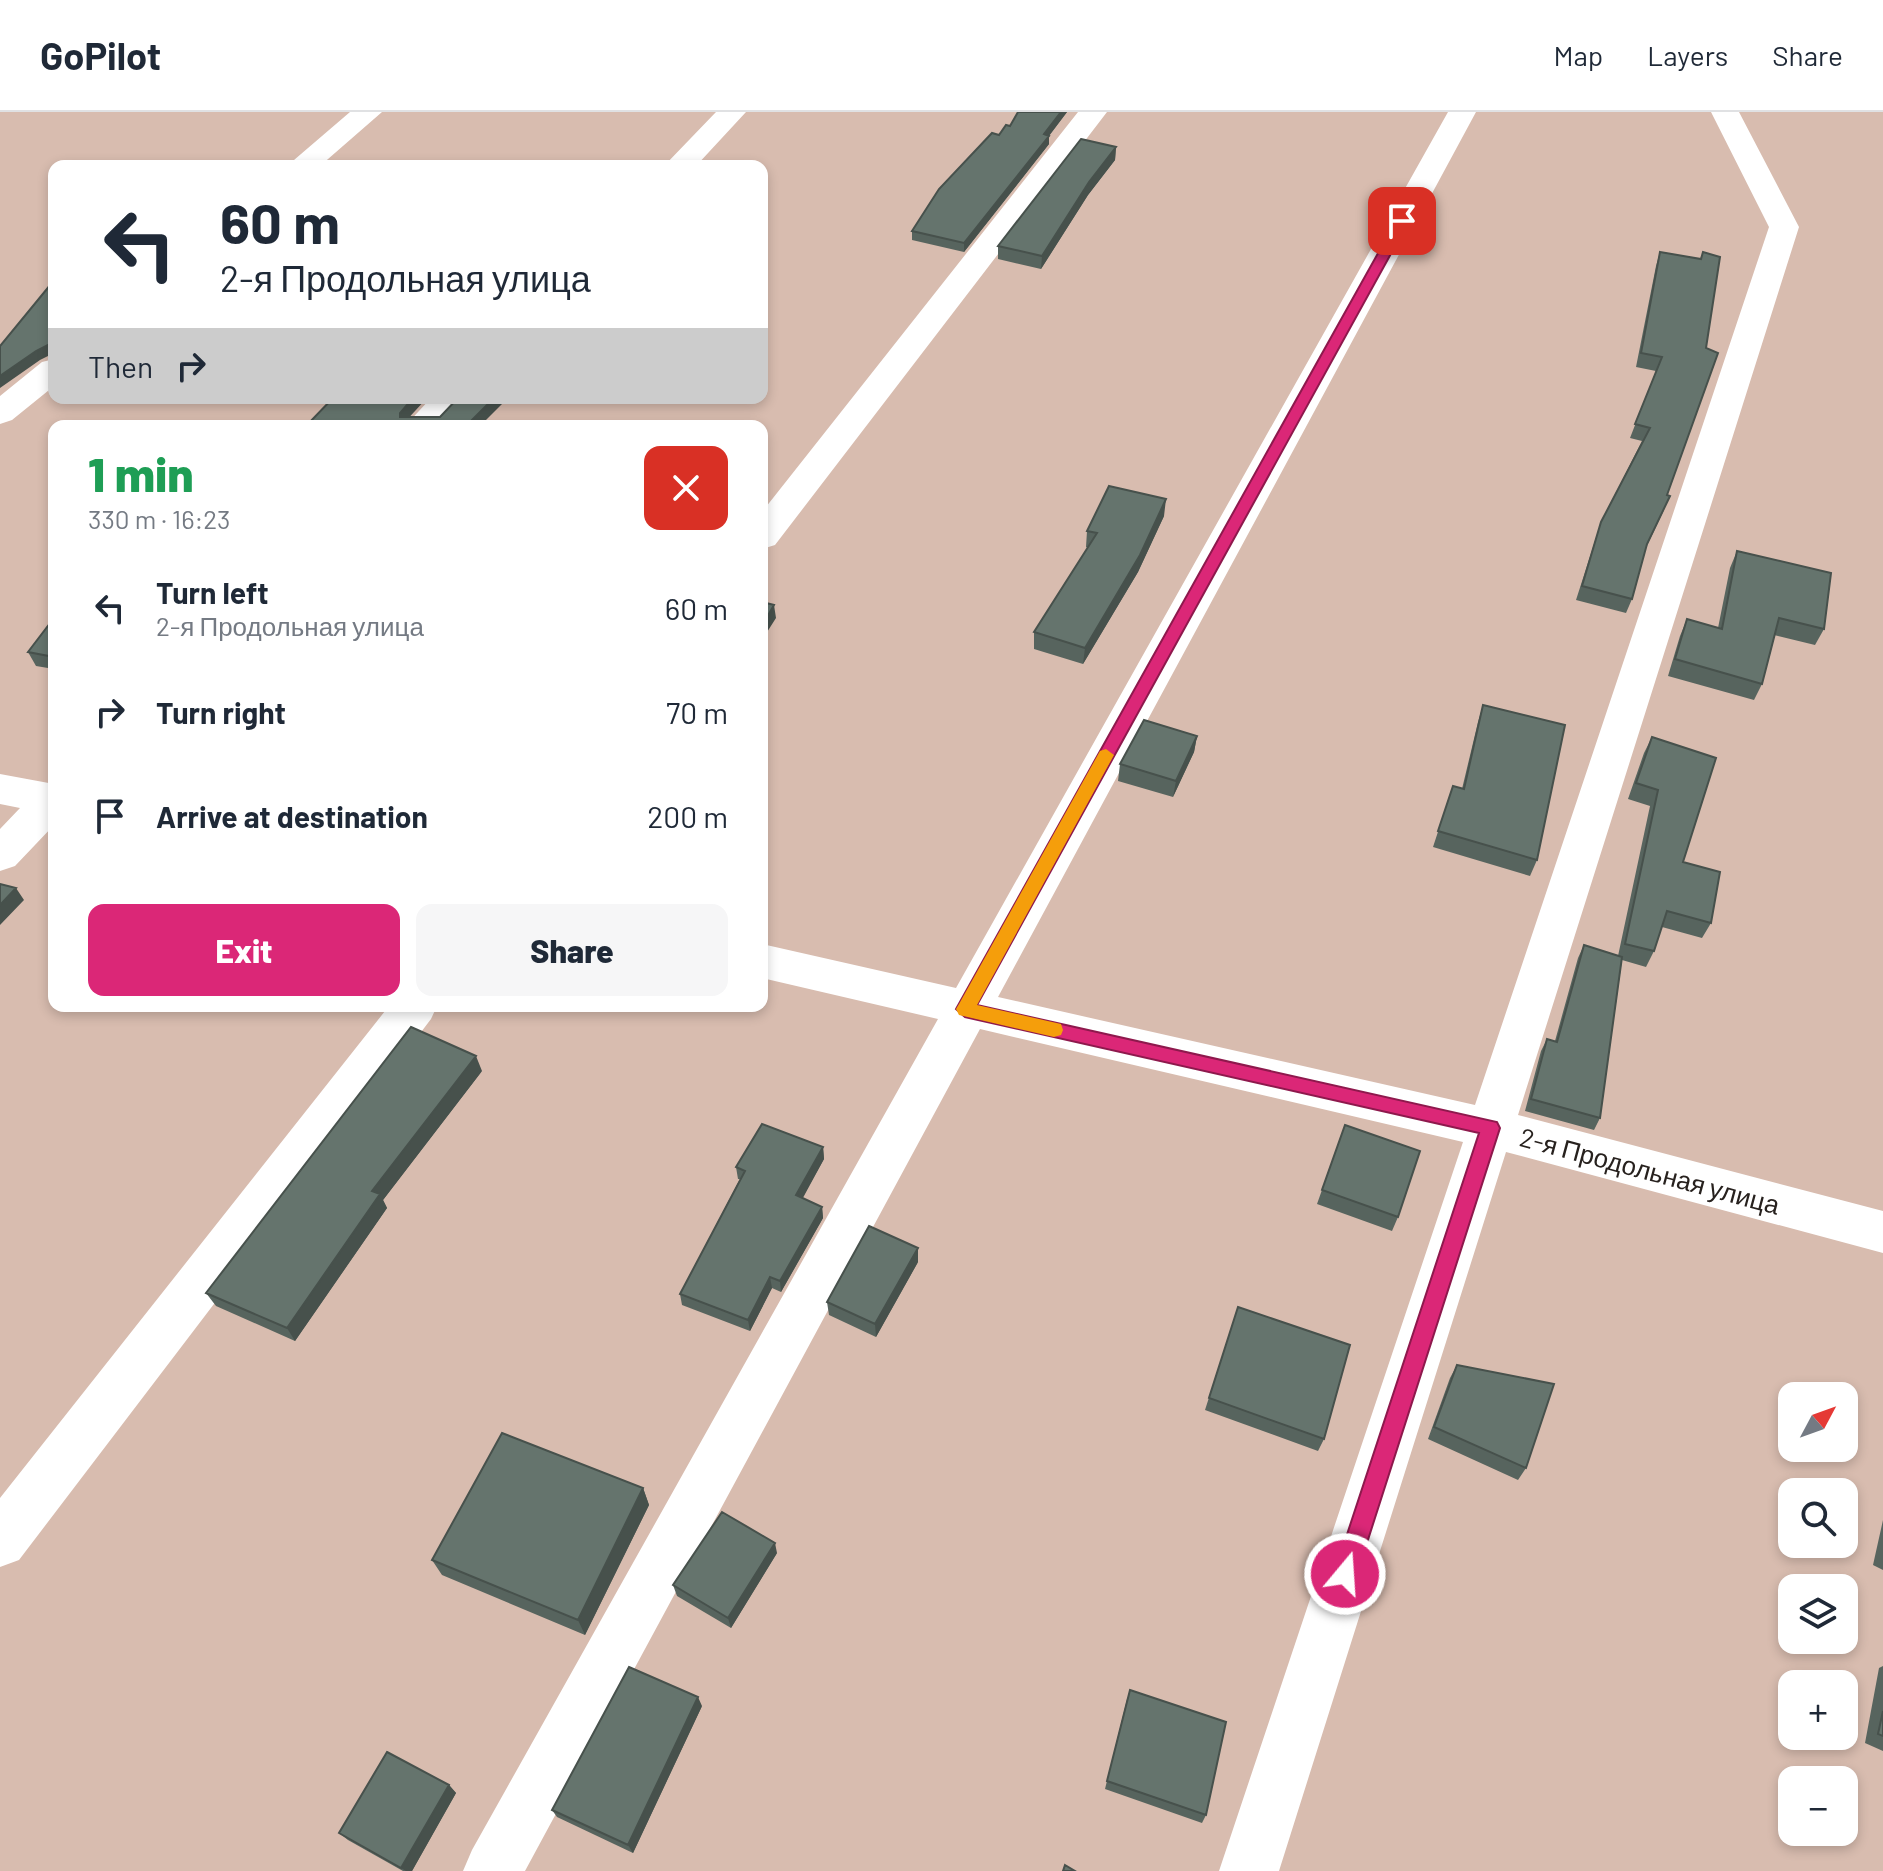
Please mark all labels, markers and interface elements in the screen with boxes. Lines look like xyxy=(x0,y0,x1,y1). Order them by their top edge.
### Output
text: GoPilot xyxy=(40,32,161,78)
text: Map xyxy=(1553,38,1603,72)
text: Layers xyxy=(1647,38,1728,72)
text: Share xyxy=(1772,38,1843,72)
pin xyxy=(1368,187,1436,255)
text: 60 m xyxy=(220,188,340,255)
icon: left xyxy=(88,192,192,296)
icon: arrive xyxy=(1380,199,1424,243)
text: 2-я Продольная улица xyxy=(220,256,591,299)
icon: right xyxy=(169,344,213,388)
text: Then xyxy=(88,348,153,384)
text: 1 min xyxy=(88,444,194,502)
button: close xyxy=(644,446,728,530)
text: 330 m · 16:23 xyxy=(88,503,231,534)
text: Turn left xyxy=(156,574,269,610)
icon: left xyxy=(88,586,132,630)
text: 60 m xyxy=(665,590,728,626)
text: 2-я Продольная улица xyxy=(156,610,424,641)
icon: right xyxy=(88,690,132,734)
text: Turn right xyxy=(156,694,286,730)
text: 70 m xyxy=(666,694,728,730)
icon: arrive xyxy=(88,794,132,838)
text: Arrive at destination xyxy=(156,798,428,834)
text: 200 m xyxy=(647,798,728,834)
button: Exit xyxy=(88,904,400,996)
button: Share xyxy=(416,904,728,996)
street label: 2-я Продольная улица xyxy=(1517,1120,1784,1220)
north arrow xyxy=(1778,1382,1858,1462)
map controls xyxy=(1778,1382,1858,1846)
button: search xyxy=(1778,1478,1858,1558)
position arrow xyxy=(1303,1532,1387,1616)
button: layers xyxy=(1778,1574,1858,1654)
button: + xyxy=(1778,1670,1858,1750)
button: − xyxy=(1778,1766,1858,1846)

